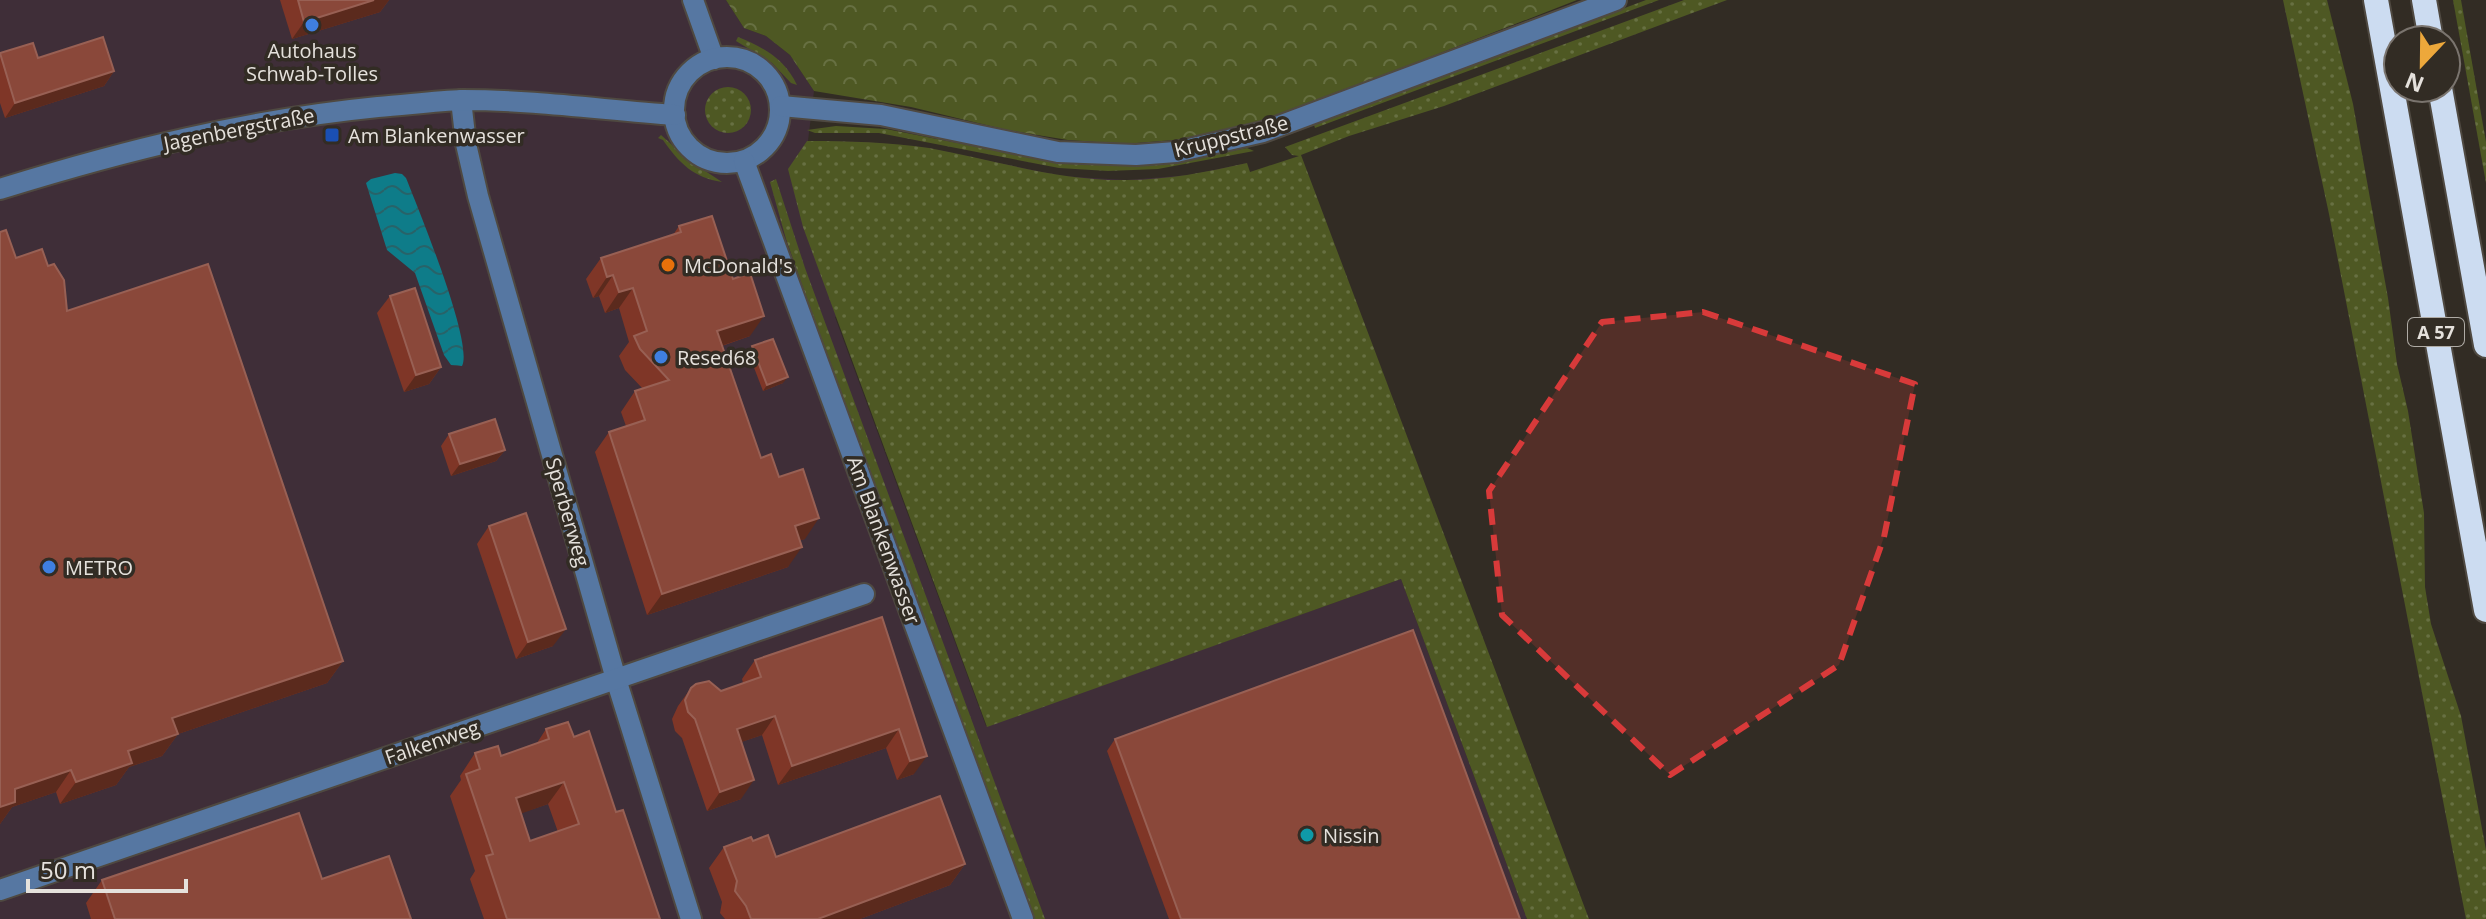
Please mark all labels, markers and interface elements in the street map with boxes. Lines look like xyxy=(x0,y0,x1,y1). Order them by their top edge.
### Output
marker: Autohaus Schwab-Tolles xyxy=(303,16,321,34)
north arrow xyxy=(2382,24,2462,104)
place label: Autohaus Schwab-Tolles xyxy=(246,37,378,87)
text: N xyxy=(2400,66,2428,101)
street label: Jagenbergstraße xyxy=(159,101,317,157)
street label: Kruppstraße xyxy=(1171,109,1291,163)
place label: Am Blankenwasser xyxy=(348,122,525,149)
marker: Am Blankenwasser xyxy=(323,126,341,144)
place label: McDonald's xyxy=(684,252,793,279)
marker: McDonald's xyxy=(659,256,677,274)
road number: A 57 xyxy=(2408,318,2464,346)
place label: Resed68 xyxy=(677,344,756,371)
marker: Resed68 xyxy=(652,348,670,366)
street label: Am Blankenwasser xyxy=(841,452,927,628)
street label: Sperberweg xyxy=(540,455,596,570)
place label: METRO xyxy=(65,554,133,581)
marker: METRO xyxy=(40,558,58,576)
street label: Falkenweg xyxy=(381,713,483,771)
place label: Nissin xyxy=(1323,822,1379,849)
marker: Nissin xyxy=(1298,826,1316,844)
scale bar xyxy=(28,843,186,893)
text: 50 m xyxy=(40,853,96,886)

